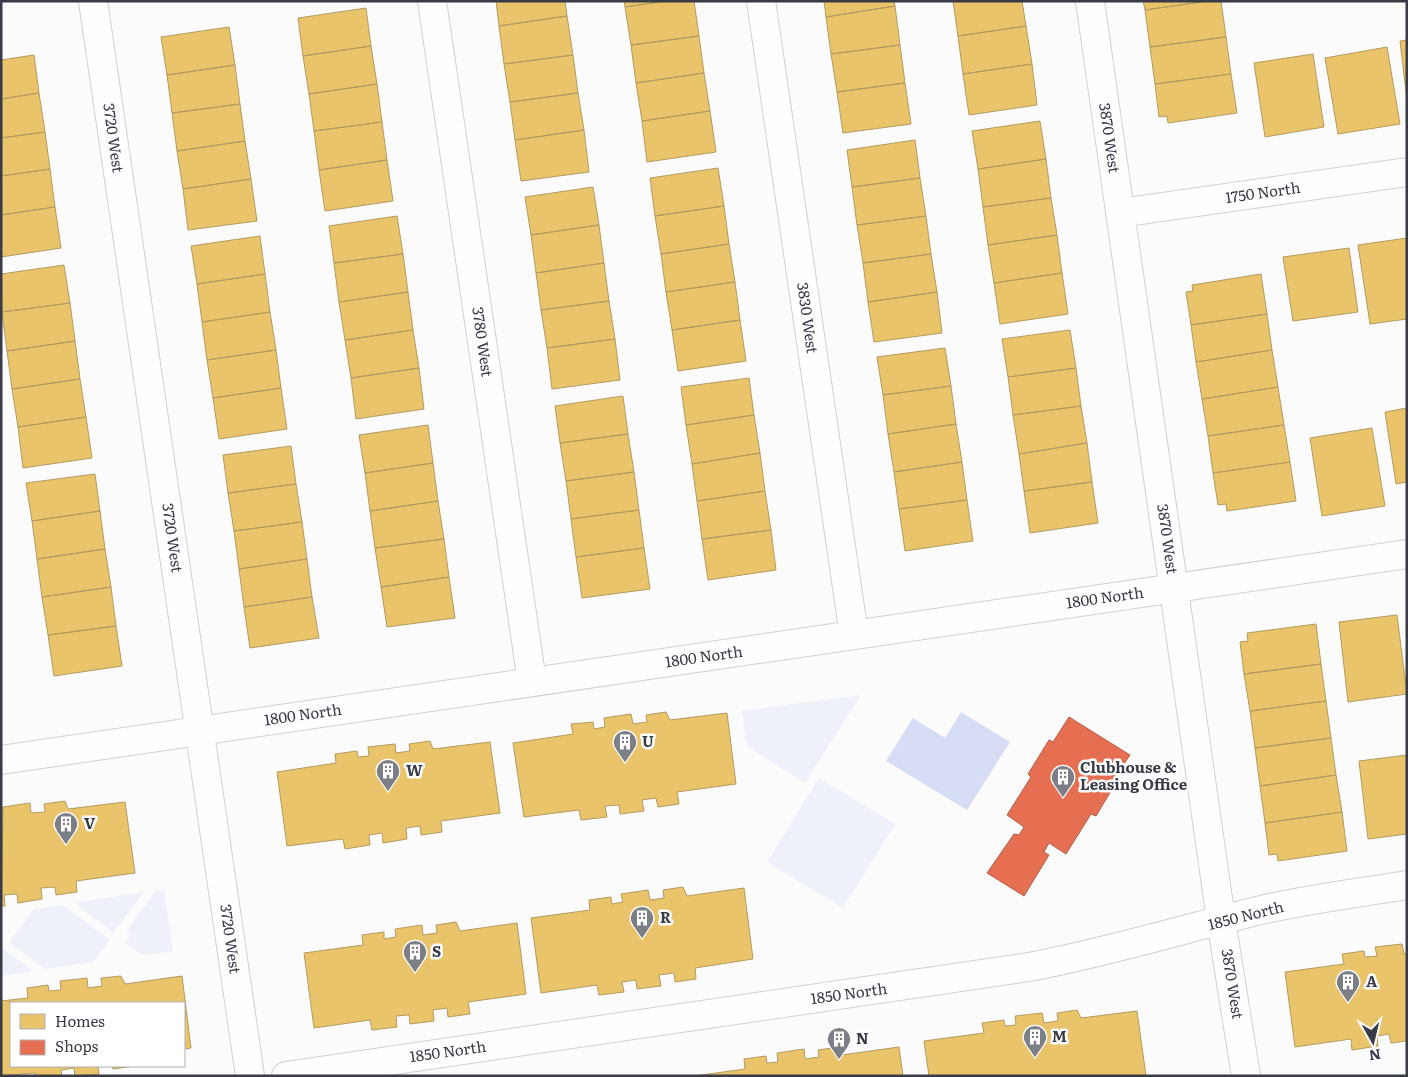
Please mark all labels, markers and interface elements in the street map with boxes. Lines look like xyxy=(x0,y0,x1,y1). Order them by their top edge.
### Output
street label: 3870 West xyxy=(1094,101,1127,174)
street label: 3720 West xyxy=(98,102,131,174)
street label: 1750 North xyxy=(1224,175,1302,208)
street label: 3830 West xyxy=(792,281,825,355)
street label: 3780 West xyxy=(467,305,500,378)
street label: 3720 West xyxy=(157,502,190,574)
street label: 3870 West xyxy=(1152,502,1185,575)
street label: 1800 North xyxy=(1064,580,1145,613)
street label: 1800 North xyxy=(663,639,744,672)
street label: 1800 North xyxy=(262,697,343,730)
building icon: U xyxy=(612,729,638,763)
place label: U xyxy=(642,729,654,752)
place label: Clubhouse & Leasing Office xyxy=(1080,755,1188,795)
building icon: W xyxy=(375,758,401,792)
place label: W xyxy=(406,758,423,781)
building icon: Clubhouse & Leasing Office xyxy=(1050,764,1076,798)
building icon: V xyxy=(53,811,79,845)
place label: V xyxy=(84,811,96,834)
street label: 1850 North xyxy=(1205,894,1286,935)
street label: 3720 West xyxy=(215,903,248,975)
building icon: R xyxy=(629,905,655,939)
place label: R xyxy=(660,905,671,928)
building icon: S xyxy=(402,939,428,973)
place label: S xyxy=(432,939,441,962)
street label: 3870 West xyxy=(1217,947,1250,1021)
building icon: A xyxy=(1335,969,1361,1003)
place label: A xyxy=(1366,969,1378,992)
street label: 1850 North xyxy=(809,976,889,1009)
legend xyxy=(10,1002,185,1067)
text: Homes xyxy=(55,1009,105,1032)
north arrow xyxy=(1348,1017,1398,1067)
building icon: M xyxy=(1022,1024,1048,1058)
place label: M xyxy=(1052,1024,1067,1047)
building icon: N xyxy=(826,1026,852,1060)
place label: N xyxy=(856,1026,869,1049)
text: Shops xyxy=(55,1034,98,1057)
street label: 1850 North xyxy=(408,1034,488,1067)
text: N xyxy=(1367,1045,1382,1067)

